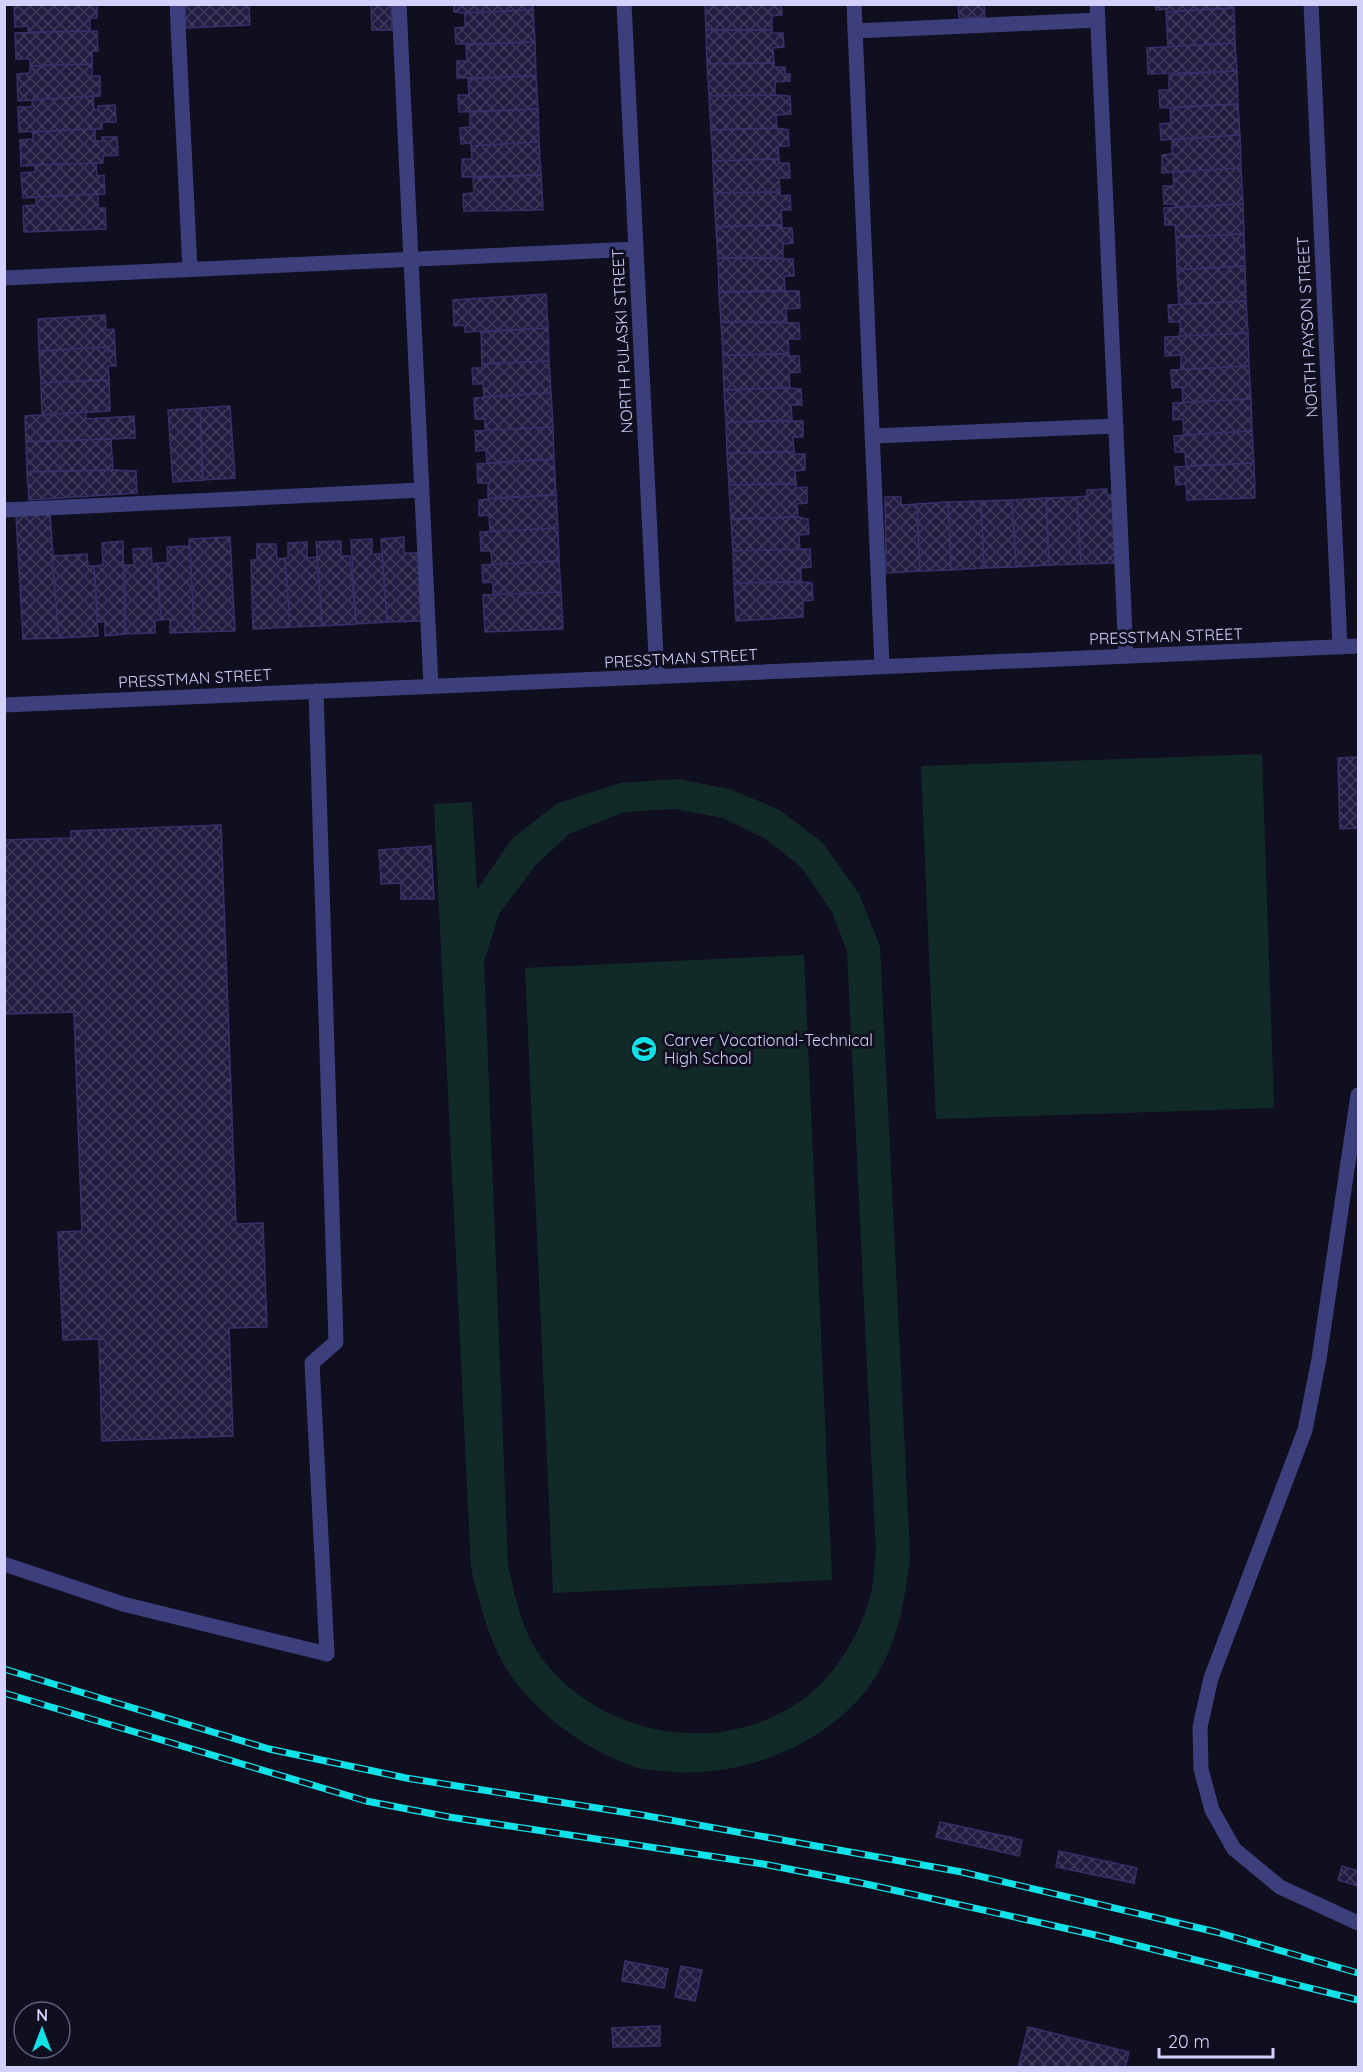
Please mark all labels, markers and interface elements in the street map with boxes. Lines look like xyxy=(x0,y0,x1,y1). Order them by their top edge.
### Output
street label: NORTH PAYSON STREET xyxy=(1292,236,1322,418)
street label: NORTH PULASKI STREET xyxy=(607,248,637,434)
street label: PRESSTMAN STREET xyxy=(1089,623,1244,649)
street label: PRESSTMAN STREET xyxy=(604,644,759,672)
street label: PRESSTMAN STREET xyxy=(118,664,273,692)
place label: Carver Vocational-Technical High School xyxy=(664,1030,873,1068)
school or university icon: Carver Vocational-Technical High School xyxy=(629,1034,659,1064)
north arrow xyxy=(12,2000,72,2060)
text: N xyxy=(36,2005,48,2025)
scale bar xyxy=(1159,2021,1273,2059)
text: 20 m xyxy=(1168,2030,1210,2053)

